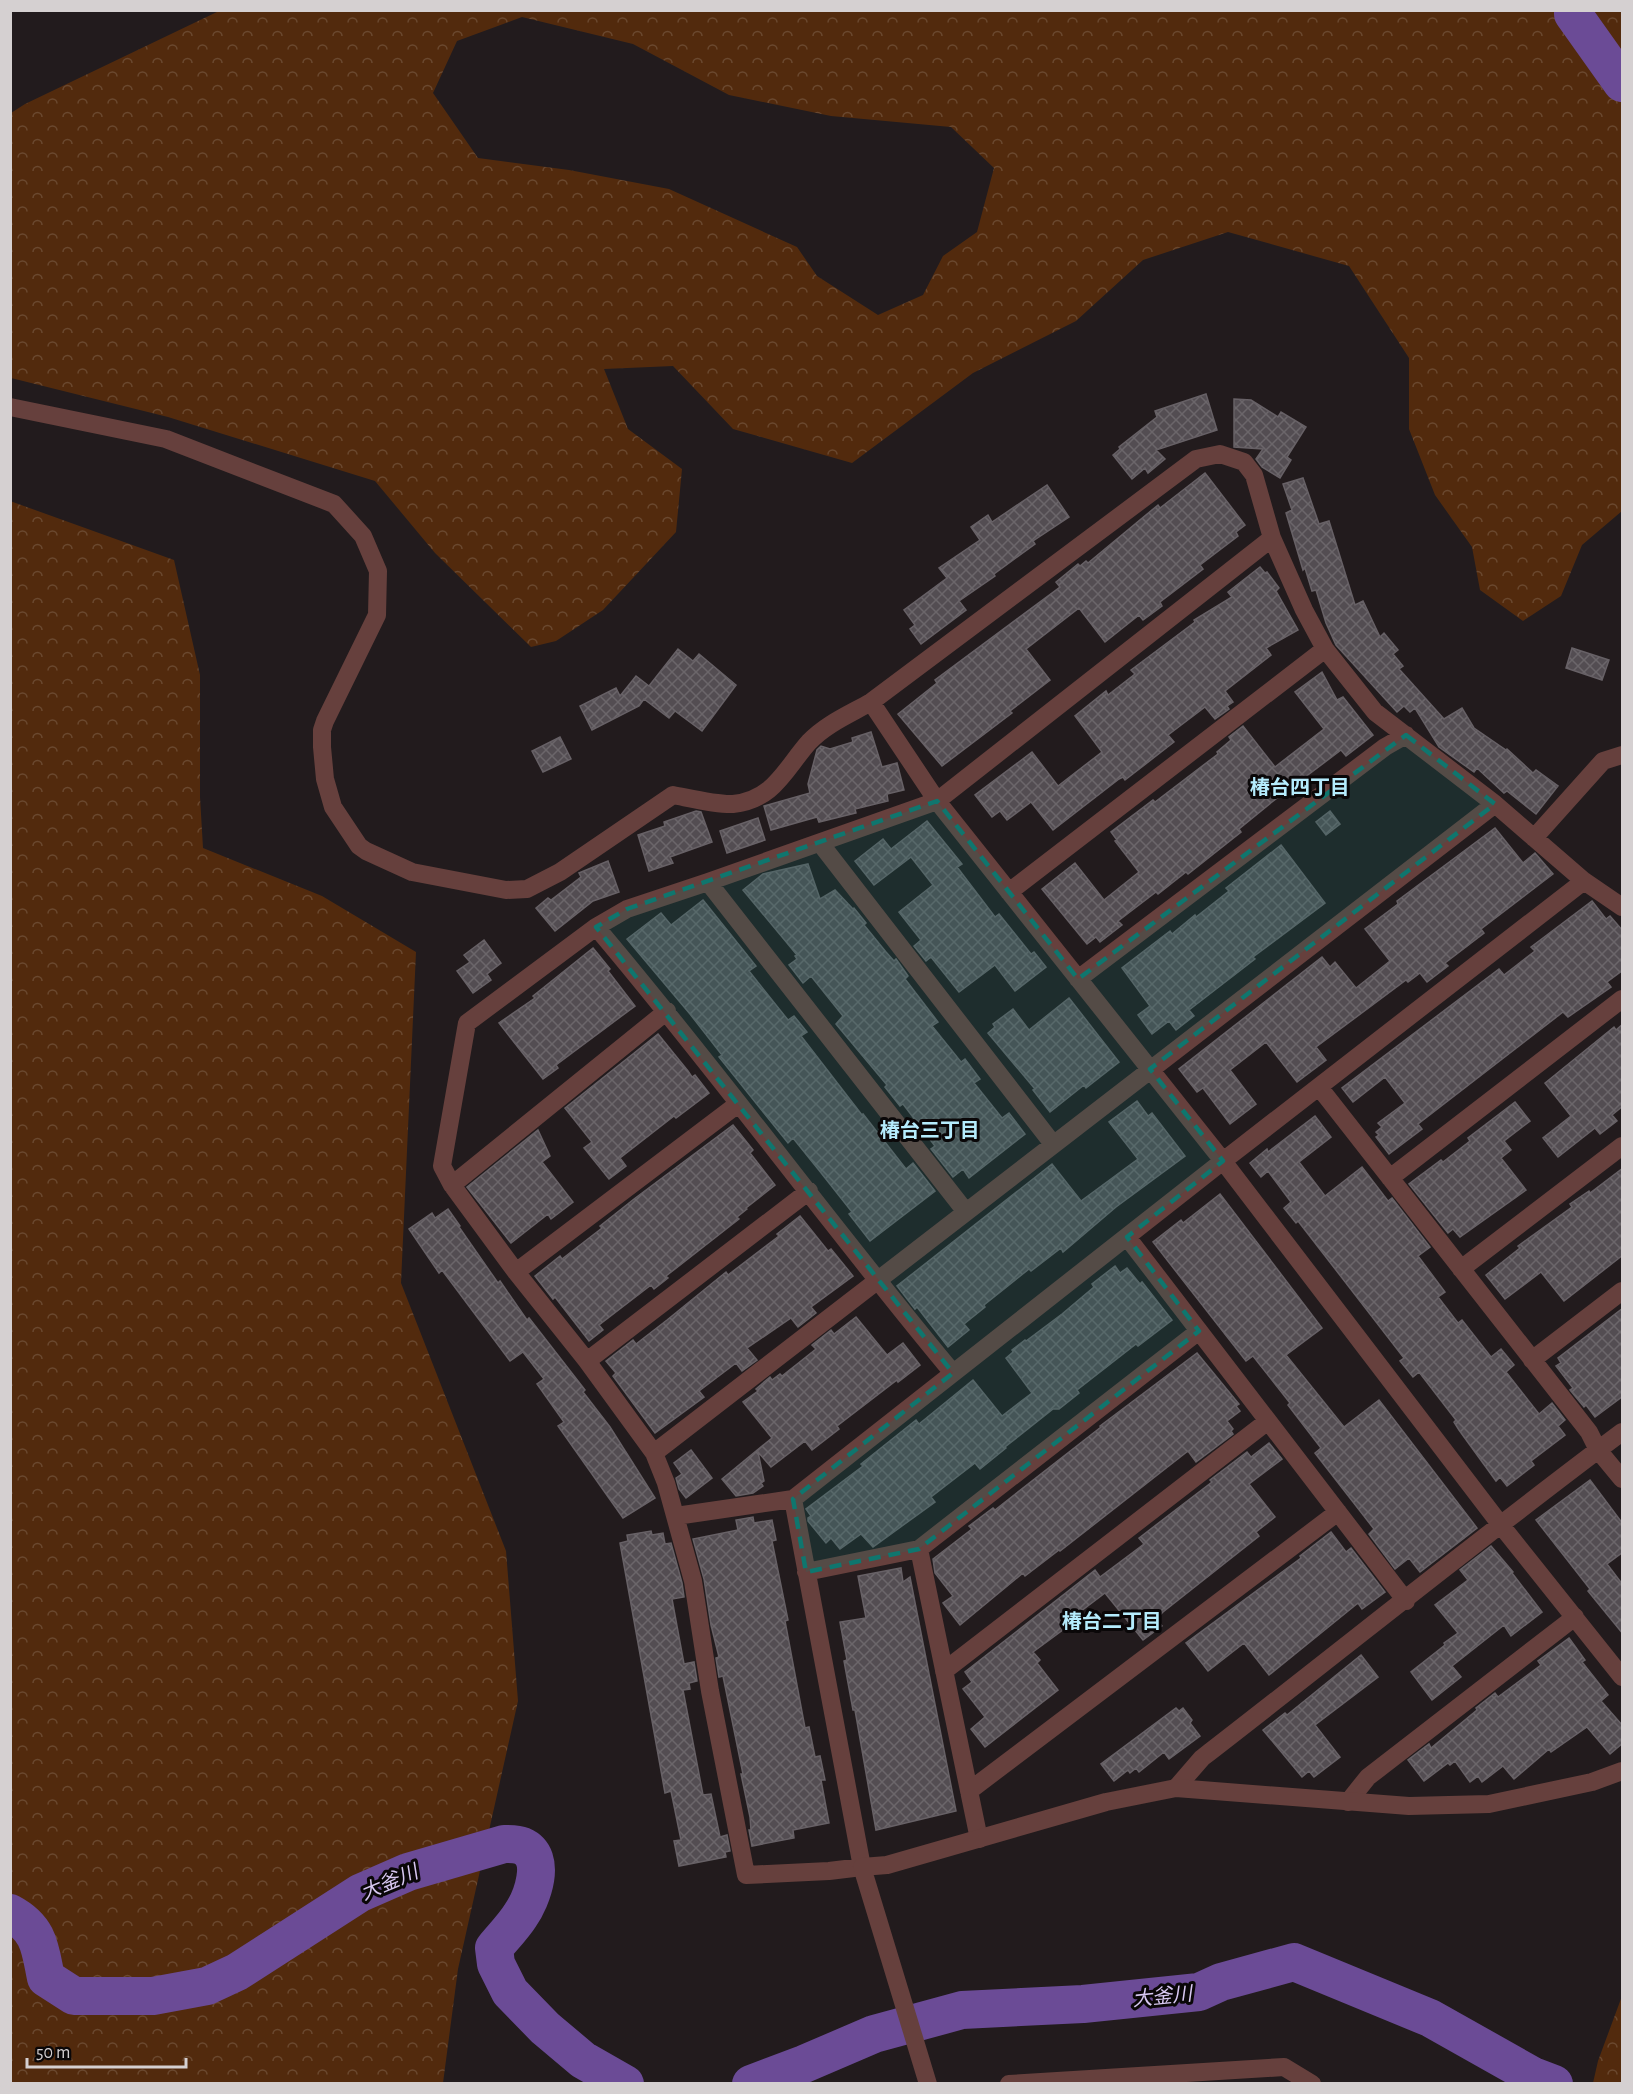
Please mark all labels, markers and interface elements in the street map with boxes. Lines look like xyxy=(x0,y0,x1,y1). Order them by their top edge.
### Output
district label: 椿台四丁目 xyxy=(1250,777,1350,798)
district label: 椿台三丁目 xyxy=(880,1120,980,1141)
district label: 椿台二丁目 xyxy=(1062,1611,1162,1632)
water label: 大釜川 xyxy=(357,1860,423,1904)
water label: 大釜川 xyxy=(1131,1983,1195,2010)
scale bar xyxy=(27,2031,186,2069)
text: 50 m xyxy=(36,2044,70,2062)

